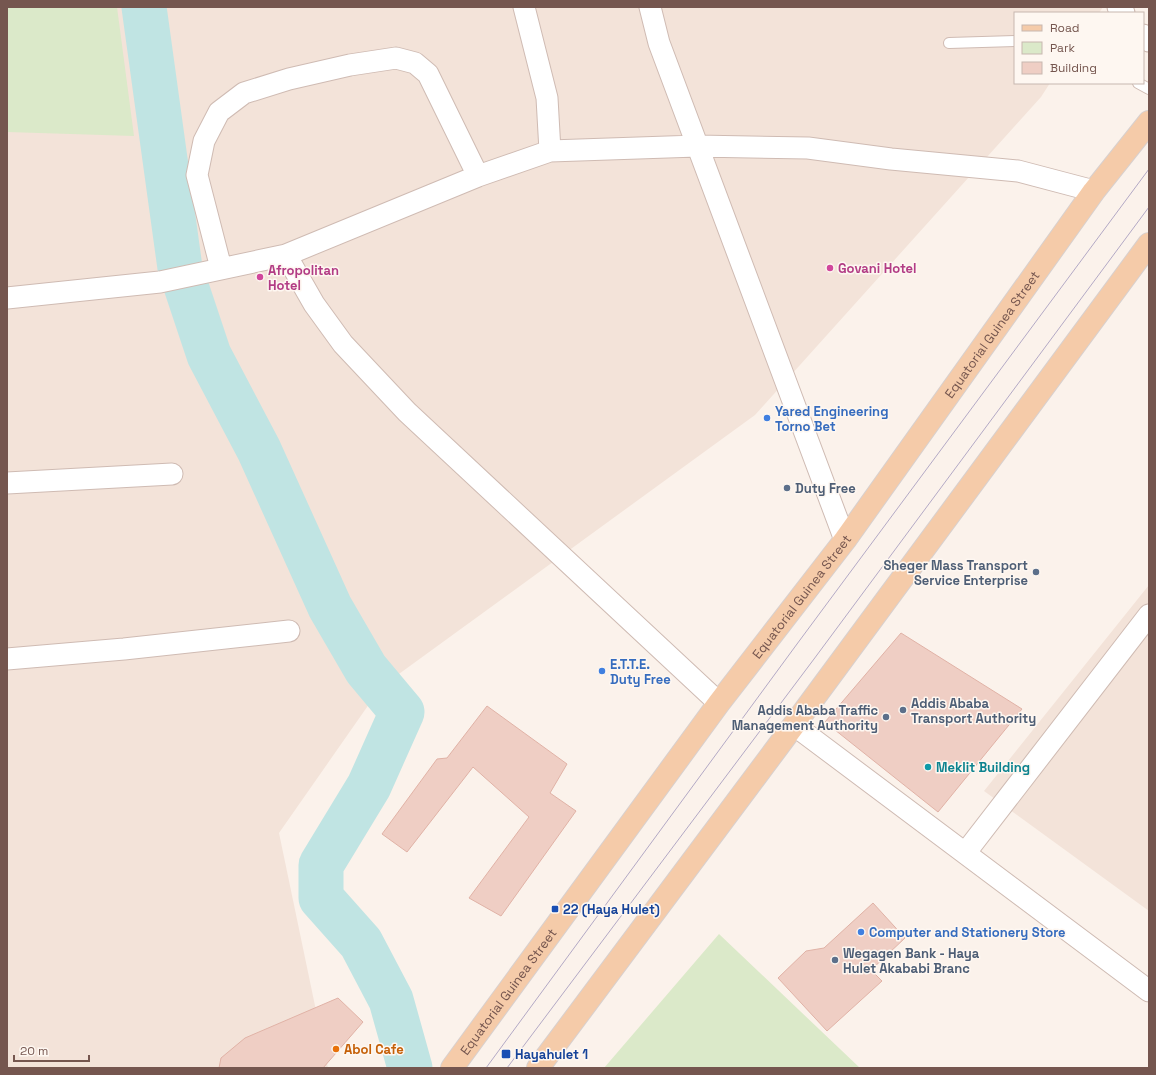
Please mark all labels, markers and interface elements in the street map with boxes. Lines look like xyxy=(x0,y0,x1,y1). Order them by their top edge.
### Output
legend xyxy=(1014,12,1144,84)
text: Road xyxy=(1050,20,1079,36)
text: Park xyxy=(1050,40,1075,56)
text: Building xyxy=(1050,60,1097,76)
place label: Govani Hotel xyxy=(838,260,917,277)
place label: Afropolitan Hotel xyxy=(268,262,339,294)
marker: Govani Hotel xyxy=(825,263,835,273)
street label: Equatorial Guinea Street xyxy=(941,267,1043,401)
marker: Afropolitan Hotel xyxy=(255,272,265,282)
place label: Yared Engineering Torno Bet xyxy=(775,403,888,435)
marker: Yared Engineering Torno Bet xyxy=(762,413,772,423)
place label: Duty Free xyxy=(795,480,856,497)
marker: Duty Free xyxy=(782,483,792,493)
street label: Equatorial Guinea Street xyxy=(748,531,855,662)
place label: Sheger Mass Transport Service Enterprise xyxy=(883,557,1028,589)
marker: Sheger Mass Transport Service Enterprise xyxy=(1031,567,1041,577)
place label: E.T.T.E. Duty Free xyxy=(610,656,671,688)
marker: E.T.T.E. Duty Free xyxy=(597,666,607,676)
place label: Addis Ababa Transport Authority xyxy=(911,695,1036,727)
place label: Addis Ababa Traffic Management Authority xyxy=(732,702,878,734)
marker: Addis Ababa Transport Authority xyxy=(898,705,908,715)
marker: Addis Ababa Traffic Management Authority xyxy=(881,712,891,722)
place label: Meklit Building xyxy=(936,759,1030,776)
marker: Meklit Building xyxy=(923,762,933,772)
place label: 22 (Haya Hulet) xyxy=(563,901,660,918)
marker: 22 (Haya Hulet) xyxy=(550,904,560,914)
place label: Computer and Stationery Store xyxy=(869,924,1066,941)
street label: Equatorial Guinea Street xyxy=(456,925,560,1058)
marker: Computer and Stationery Store xyxy=(856,927,866,937)
place label: Wegagen Bank - Haya Hulet Akababi Branc xyxy=(843,945,980,977)
marker: Wegagen Bank - Haya Hulet Akababi Branc xyxy=(830,955,840,965)
scale bar xyxy=(14,1037,89,1063)
place label: Abol Cafe xyxy=(344,1041,404,1058)
text: 20 m xyxy=(20,1043,48,1059)
marker: Abol Cafe xyxy=(331,1044,341,1054)
place label: Hayahulet 1 xyxy=(515,1046,588,1063)
marker: Hayahulet 1 xyxy=(500,1048,512,1060)

